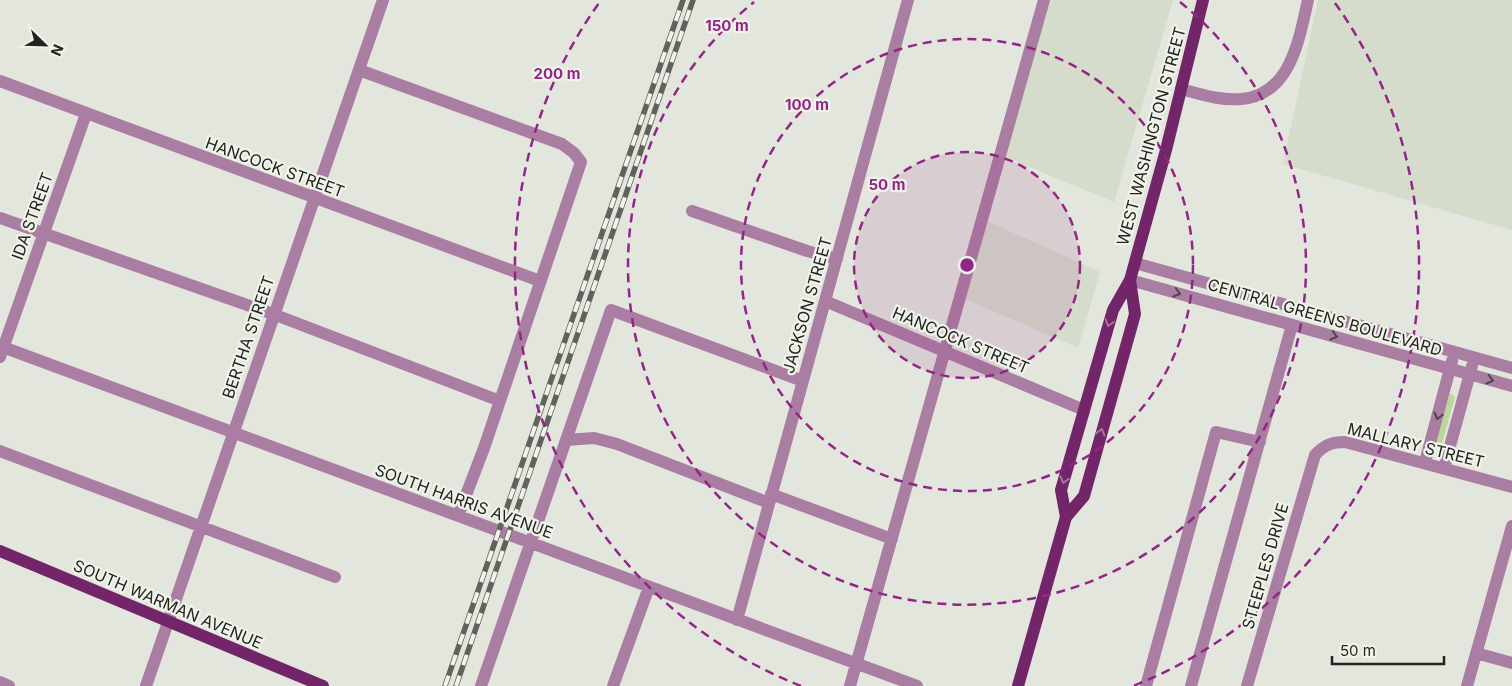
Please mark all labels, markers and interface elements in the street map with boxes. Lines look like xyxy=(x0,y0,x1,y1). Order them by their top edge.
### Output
text: 150 m xyxy=(705,16,749,35)
north arrow xyxy=(20,20,70,70)
street label: WEST WASHINGTON STREET xyxy=(1112,25,1190,247)
text: N xyxy=(48,42,67,59)
text: 200 m xyxy=(534,64,580,83)
text: 100 m xyxy=(785,95,829,114)
street label: HANCOCK STREET xyxy=(203,133,347,201)
street label: IDA STREET xyxy=(7,170,57,262)
text: 50 m xyxy=(869,175,905,194)
street label: JACKSON STREET xyxy=(778,234,836,376)
centre of rings xyxy=(958,256,976,274)
street label: BERTHA STREET xyxy=(218,273,278,401)
street label: CENTRAL GREENS BOULEVARD xyxy=(1205,274,1445,360)
one-way arrow xyxy=(1173,287,1181,297)
street label: HANCOCK STREET xyxy=(890,302,1032,378)
one-way arrow xyxy=(1105,319,1115,327)
one-way arrow xyxy=(1329,331,1337,341)
one-way arrow xyxy=(1486,375,1494,385)
one-way arrow xyxy=(1433,411,1443,419)
street label: MALLARY STREET xyxy=(1345,418,1487,472)
one-way arrow xyxy=(1095,428,1106,437)
street label: SOUTH HARRIS AVENUE xyxy=(372,459,556,543)
one-way arrow xyxy=(1060,475,1070,483)
street label: STEEPLES DRIVE xyxy=(1237,501,1293,631)
street label: SOUTH WARMAN AVENUE xyxy=(70,555,266,653)
scale bar xyxy=(1332,634,1444,666)
text: 50 m xyxy=(1340,641,1376,660)

